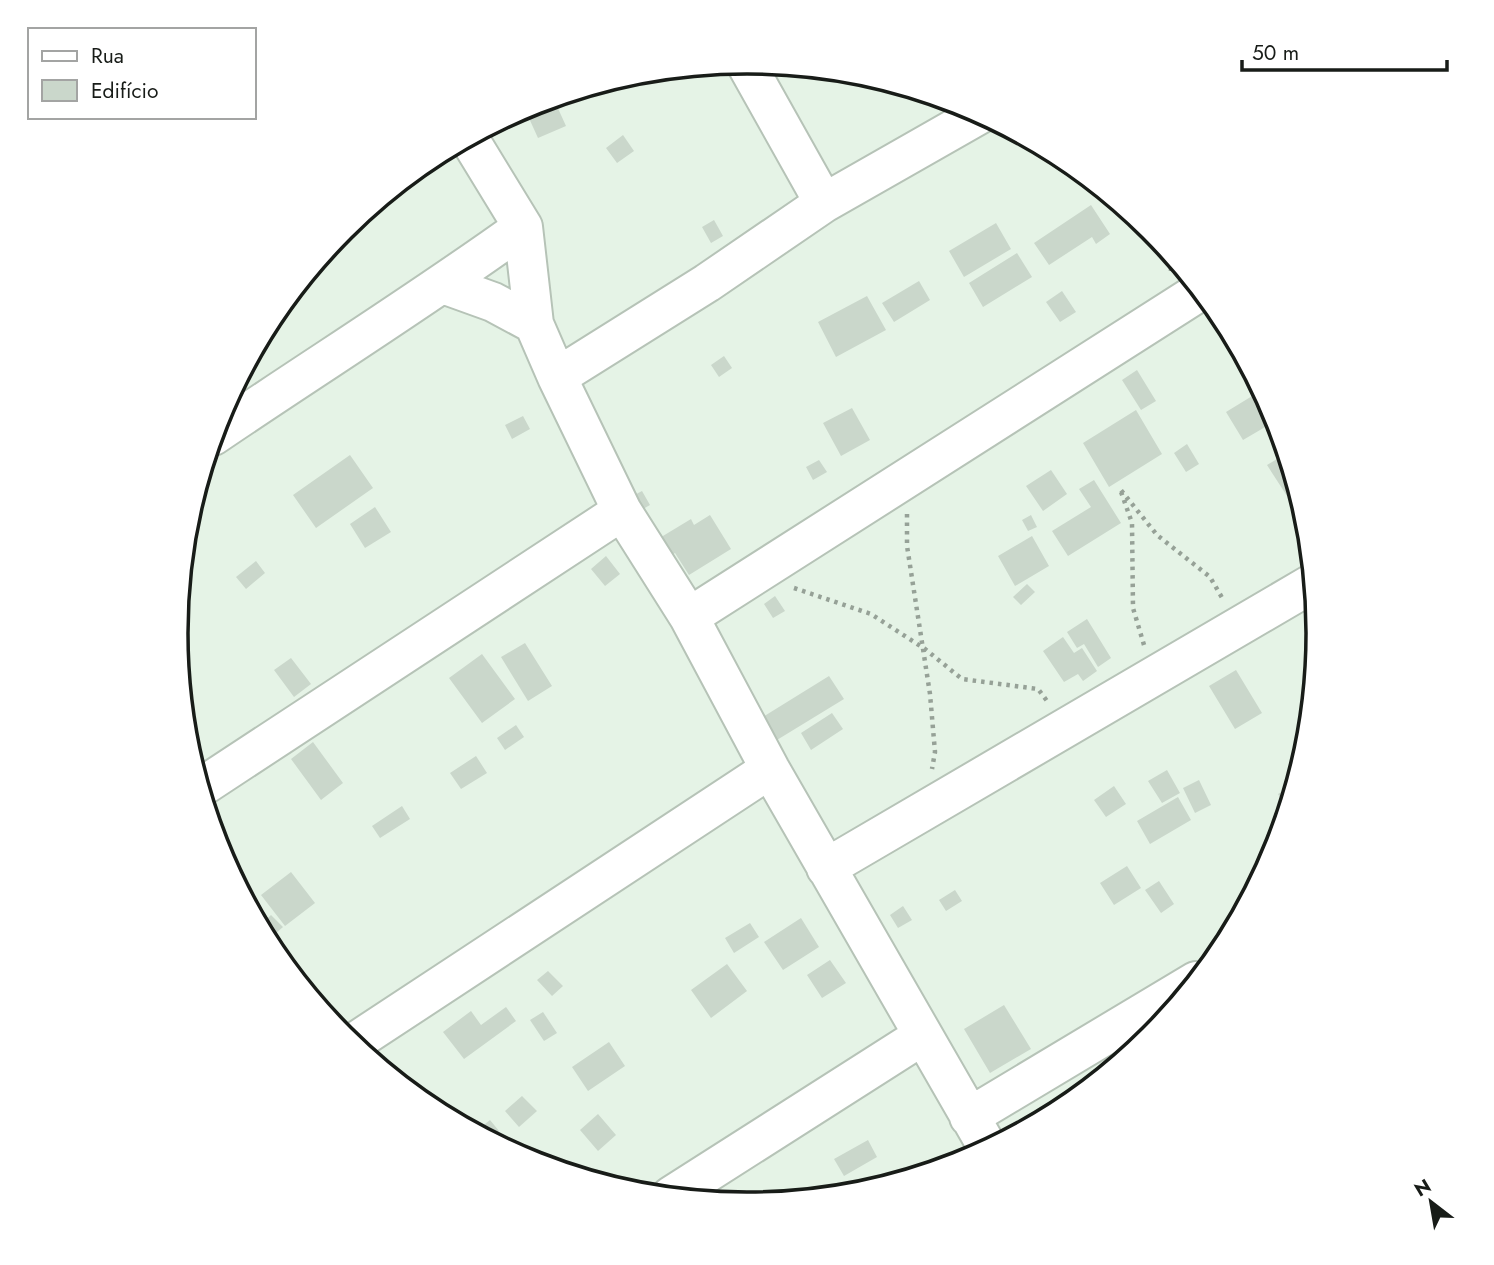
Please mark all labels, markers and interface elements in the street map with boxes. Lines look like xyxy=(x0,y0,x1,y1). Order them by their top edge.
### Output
legend xyxy=(28,28,256,119)
scale bar xyxy=(1242,28,1447,72)
text: 50 m xyxy=(1252,38,1299,68)
text: Rua xyxy=(91,41,124,71)
text: Edifício xyxy=(91,76,158,106)
north arrow xyxy=(1396,1167,1466,1237)
text: N xyxy=(1409,1172,1436,1203)

